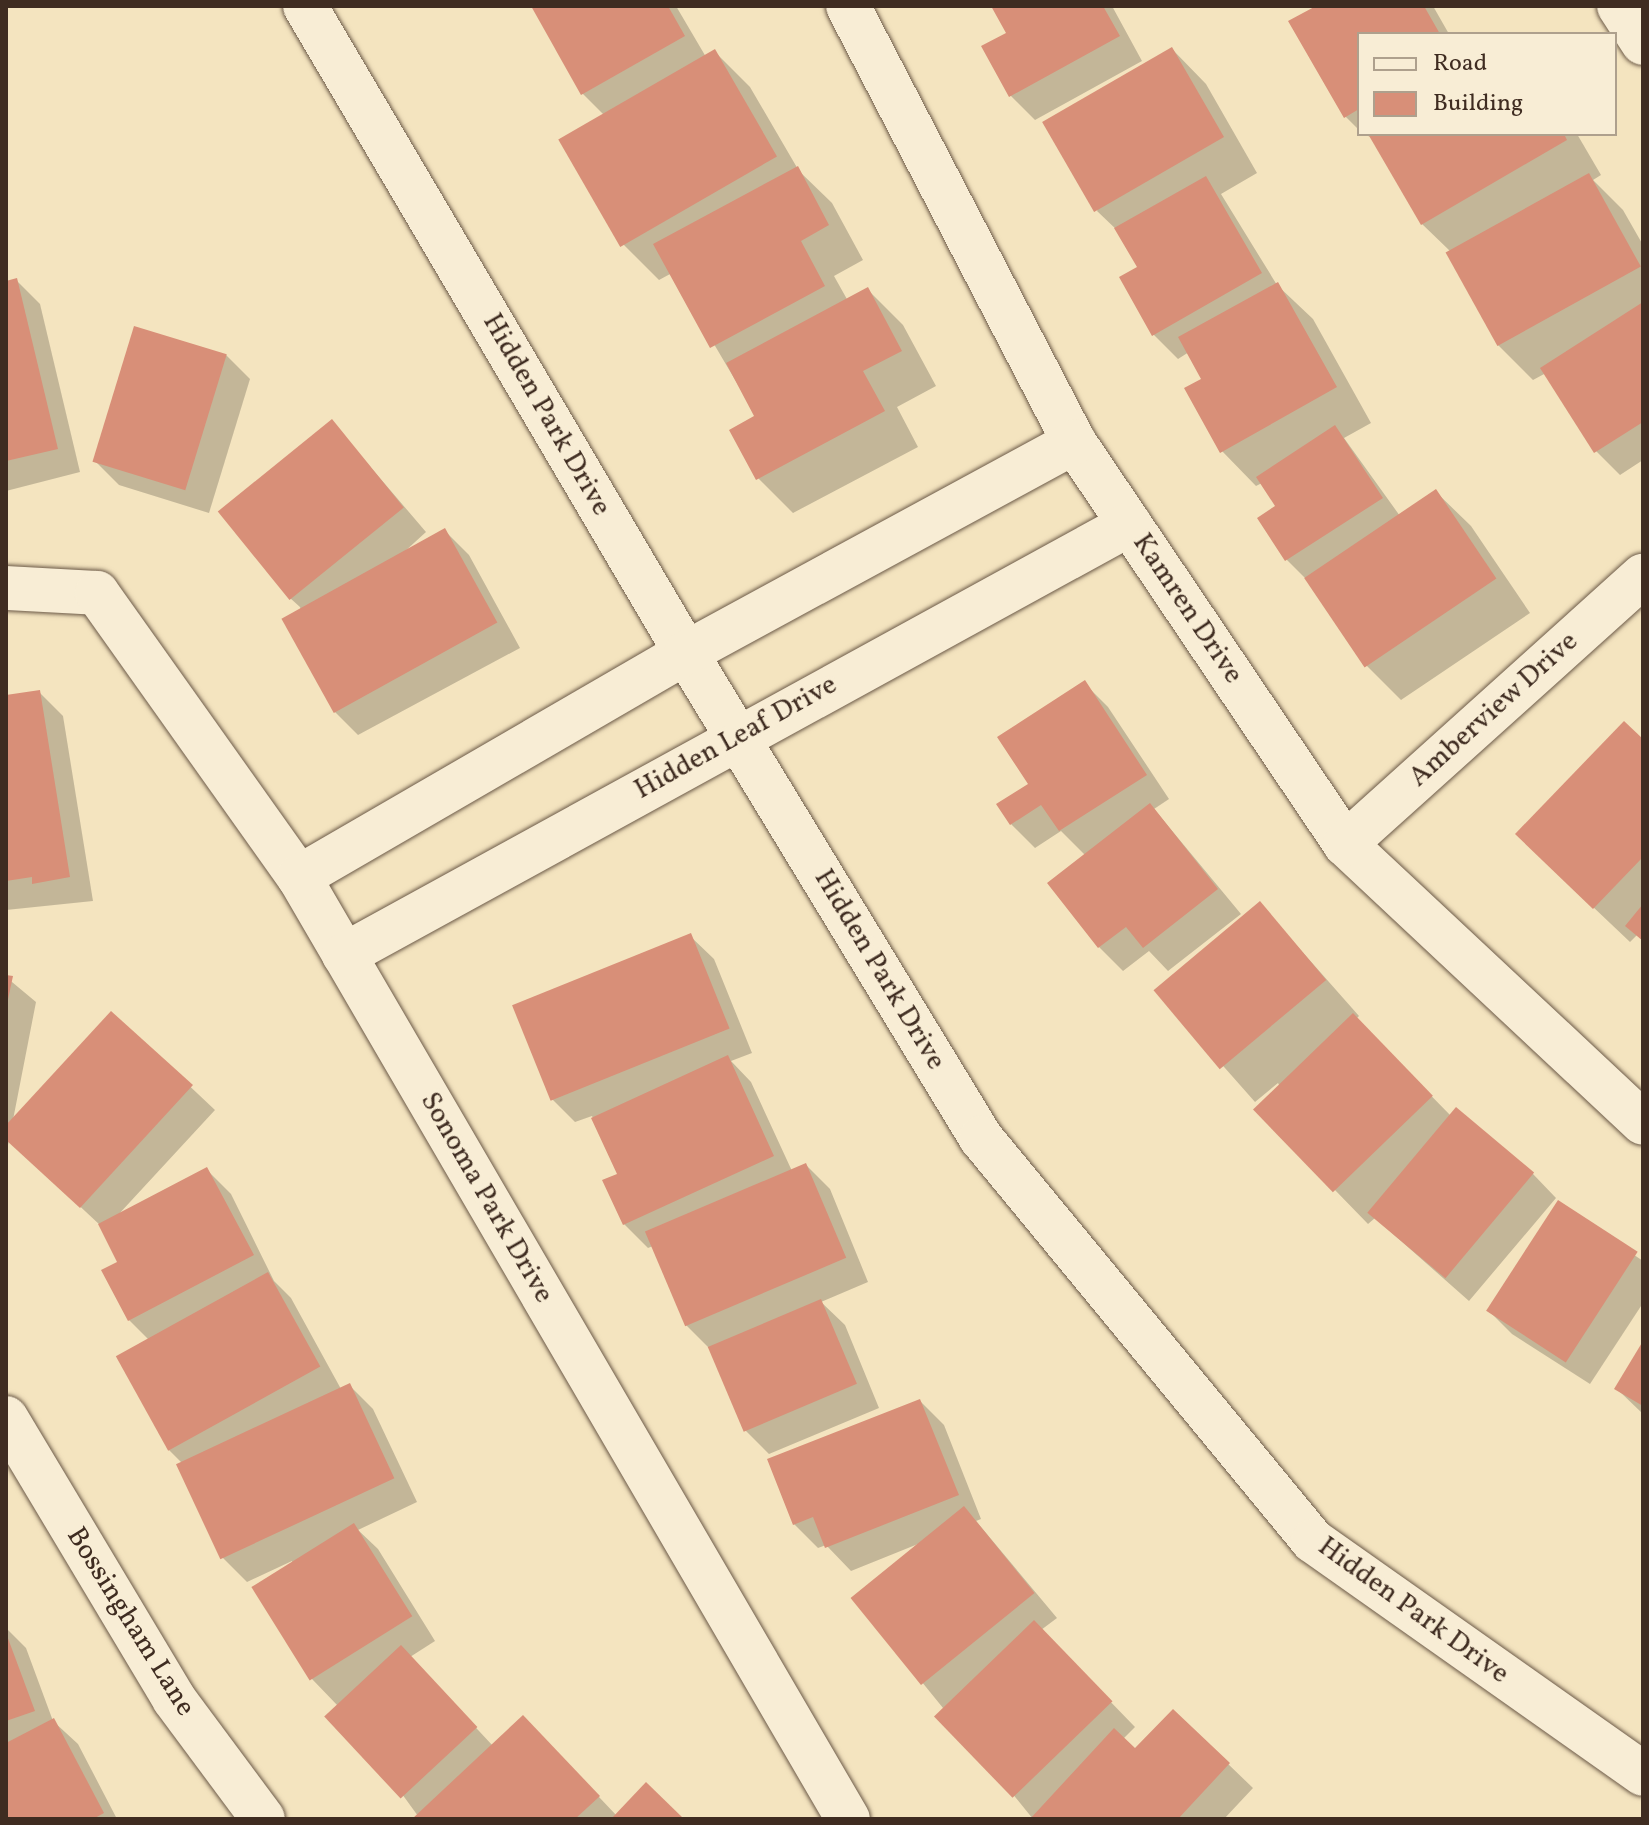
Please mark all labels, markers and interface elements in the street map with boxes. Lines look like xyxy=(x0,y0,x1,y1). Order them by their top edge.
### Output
legend xyxy=(1357,32,1617,136)
text: Road xyxy=(1433,47,1487,81)
text: Building xyxy=(1433,87,1523,121)
street label: Hidden Park Drive xyxy=(474,308,618,522)
street label: Kamren Drive xyxy=(1125,528,1249,690)
street label: Amberview Drive xyxy=(1402,625,1586,795)
street label: Hidden Leaf Drive xyxy=(630,669,842,807)
street label: Hidden Park Drive xyxy=(806,864,952,1076)
street label: Sonoma Park Drive xyxy=(412,1087,560,1309)
street label: Bossingham Lane xyxy=(58,1521,202,1723)
street label: Hidden Park Drive xyxy=(1311,1530,1515,1692)

